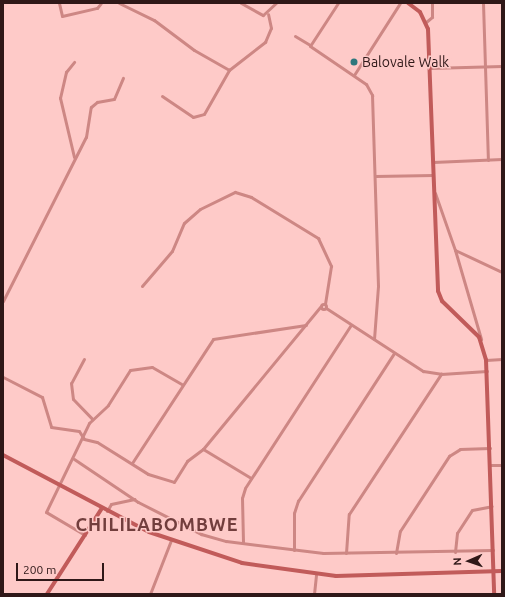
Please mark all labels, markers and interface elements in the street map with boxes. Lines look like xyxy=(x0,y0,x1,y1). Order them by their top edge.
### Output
place label: Balovale Walk xyxy=(362,54,449,70)
marker: Balovale Walk xyxy=(349,57,359,67)
district label: CHILILABOMBWE xyxy=(76,513,238,535)
north arrow xyxy=(449,541,489,581)
scale bar xyxy=(18,555,106,581)
text: N xyxy=(451,557,463,566)
text: 200 m xyxy=(23,563,56,576)

